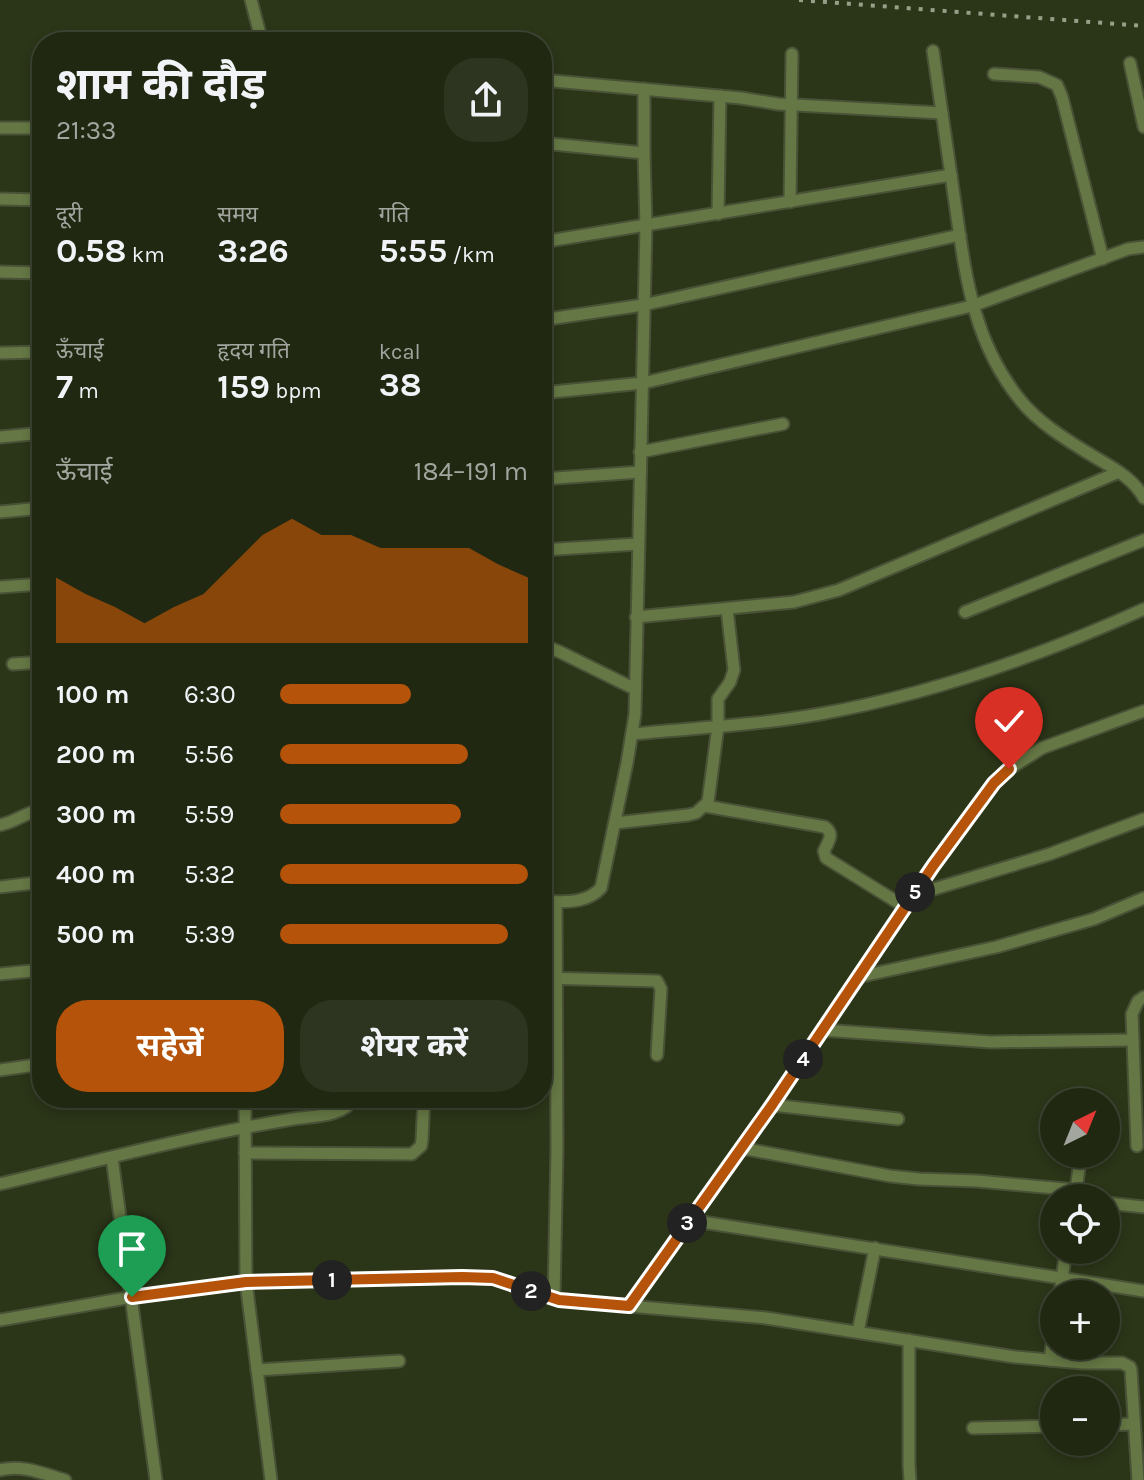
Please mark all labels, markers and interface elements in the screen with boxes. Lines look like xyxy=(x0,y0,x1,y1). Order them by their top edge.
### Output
button: share xyxy=(444,58,528,142)
text: शाम की दौड़ xyxy=(56,59,265,110)
text: 21:33 xyxy=(56,115,116,146)
text: दूरी xyxy=(56,202,82,228)
text: समय xyxy=(217,202,258,228)
text: गति xyxy=(379,202,409,228)
text: 0.58 xyxy=(56,231,127,271)
text: 3:26 xyxy=(217,231,289,271)
text: 5:55 xyxy=(379,231,447,271)
text: km xyxy=(127,242,165,268)
text: /km xyxy=(447,242,495,268)
text: ऊँचाई xyxy=(56,338,104,364)
text: हृदय गति xyxy=(217,338,290,364)
text: kcal xyxy=(379,339,421,365)
text: 38 xyxy=(379,365,422,405)
text: 7 xyxy=(56,367,73,407)
text: 159 xyxy=(217,367,270,407)
text: m xyxy=(73,378,99,404)
text: bpm xyxy=(270,378,322,404)
text: ऊँचाई xyxy=(56,456,112,487)
text: 184–191 m xyxy=(414,456,528,487)
text: 100 m xyxy=(56,679,129,710)
text: 6:30 xyxy=(184,679,236,710)
pin xyxy=(975,687,1043,769)
icon: check xyxy=(987,699,1031,743)
text: 200 m xyxy=(56,739,136,770)
text: 5:56 xyxy=(184,739,234,770)
text: 300 m xyxy=(56,799,136,830)
text: 5:59 xyxy=(184,799,234,830)
text: 400 m xyxy=(56,859,136,890)
text: 5:32 xyxy=(184,859,235,890)
pin: 5 xyxy=(895,872,935,912)
text: 5 xyxy=(909,879,921,905)
text: 500 m xyxy=(56,919,135,950)
text: 5:39 xyxy=(184,919,235,950)
button: सहेजें xyxy=(56,1000,284,1092)
button: शेयर करें xyxy=(300,1000,528,1092)
pin: 4 xyxy=(783,1039,823,1079)
text: 4 xyxy=(796,1046,810,1072)
north arrow xyxy=(1040,1088,1120,1168)
map controls xyxy=(1040,1088,1120,1456)
button: locate xyxy=(1040,1184,1120,1264)
pin: 3 xyxy=(667,1203,707,1243)
text: 3 xyxy=(680,1210,694,1236)
pin xyxy=(98,1215,166,1297)
icon: arrive xyxy=(110,1227,154,1271)
pin: 1 xyxy=(312,1260,352,1300)
text: 1 xyxy=(328,1267,336,1293)
pin: 2 xyxy=(511,1271,551,1311)
text: 2 xyxy=(524,1278,538,1304)
button: + xyxy=(1040,1280,1120,1360)
button: − xyxy=(1040,1376,1120,1456)

